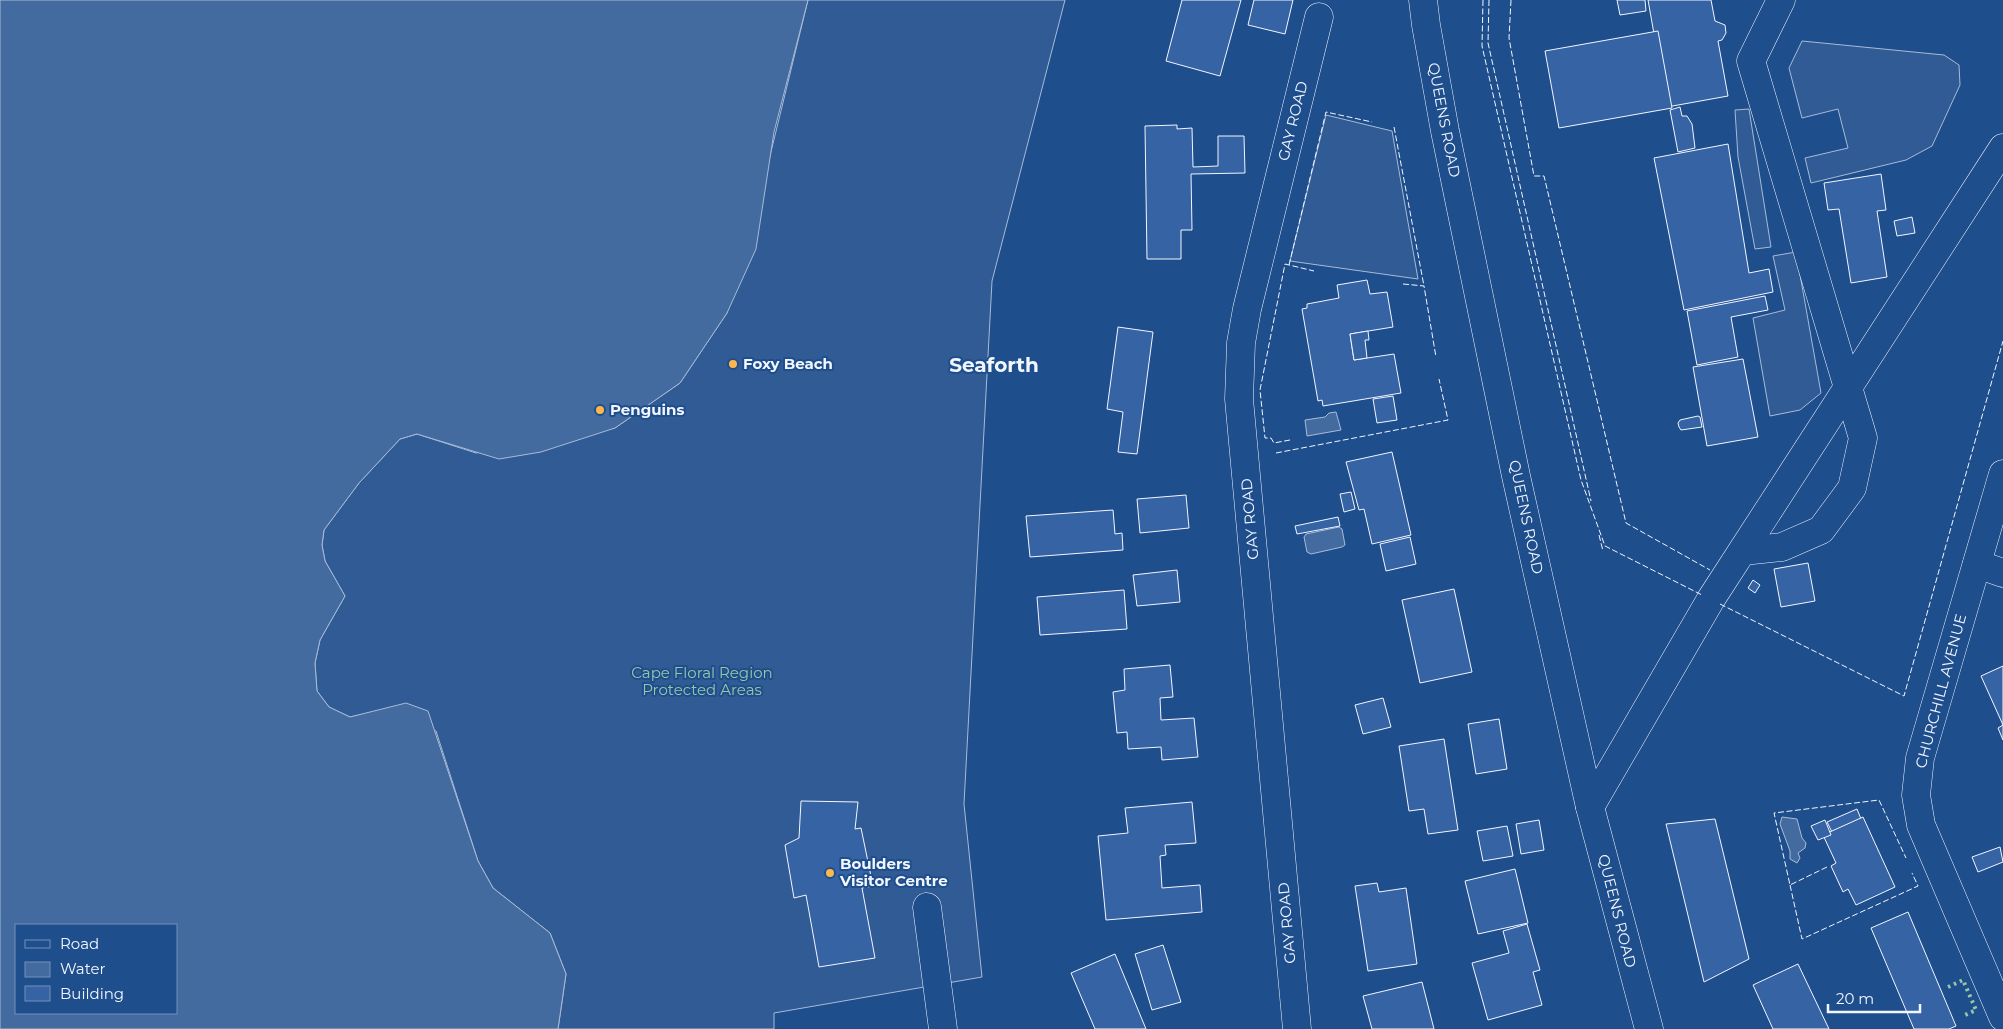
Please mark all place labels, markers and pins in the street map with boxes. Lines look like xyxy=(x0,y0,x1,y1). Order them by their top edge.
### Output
place label: Foxy Beach xyxy=(743,354,833,373)
marker: Foxy Beach xyxy=(727,358,739,370)
place label: Penguins xyxy=(610,400,684,419)
marker: Penguins xyxy=(594,404,606,416)
place label: Boulders Visitor Centre xyxy=(839,854,948,890)
marker: Boulders Visitor Centre xyxy=(824,867,836,879)

